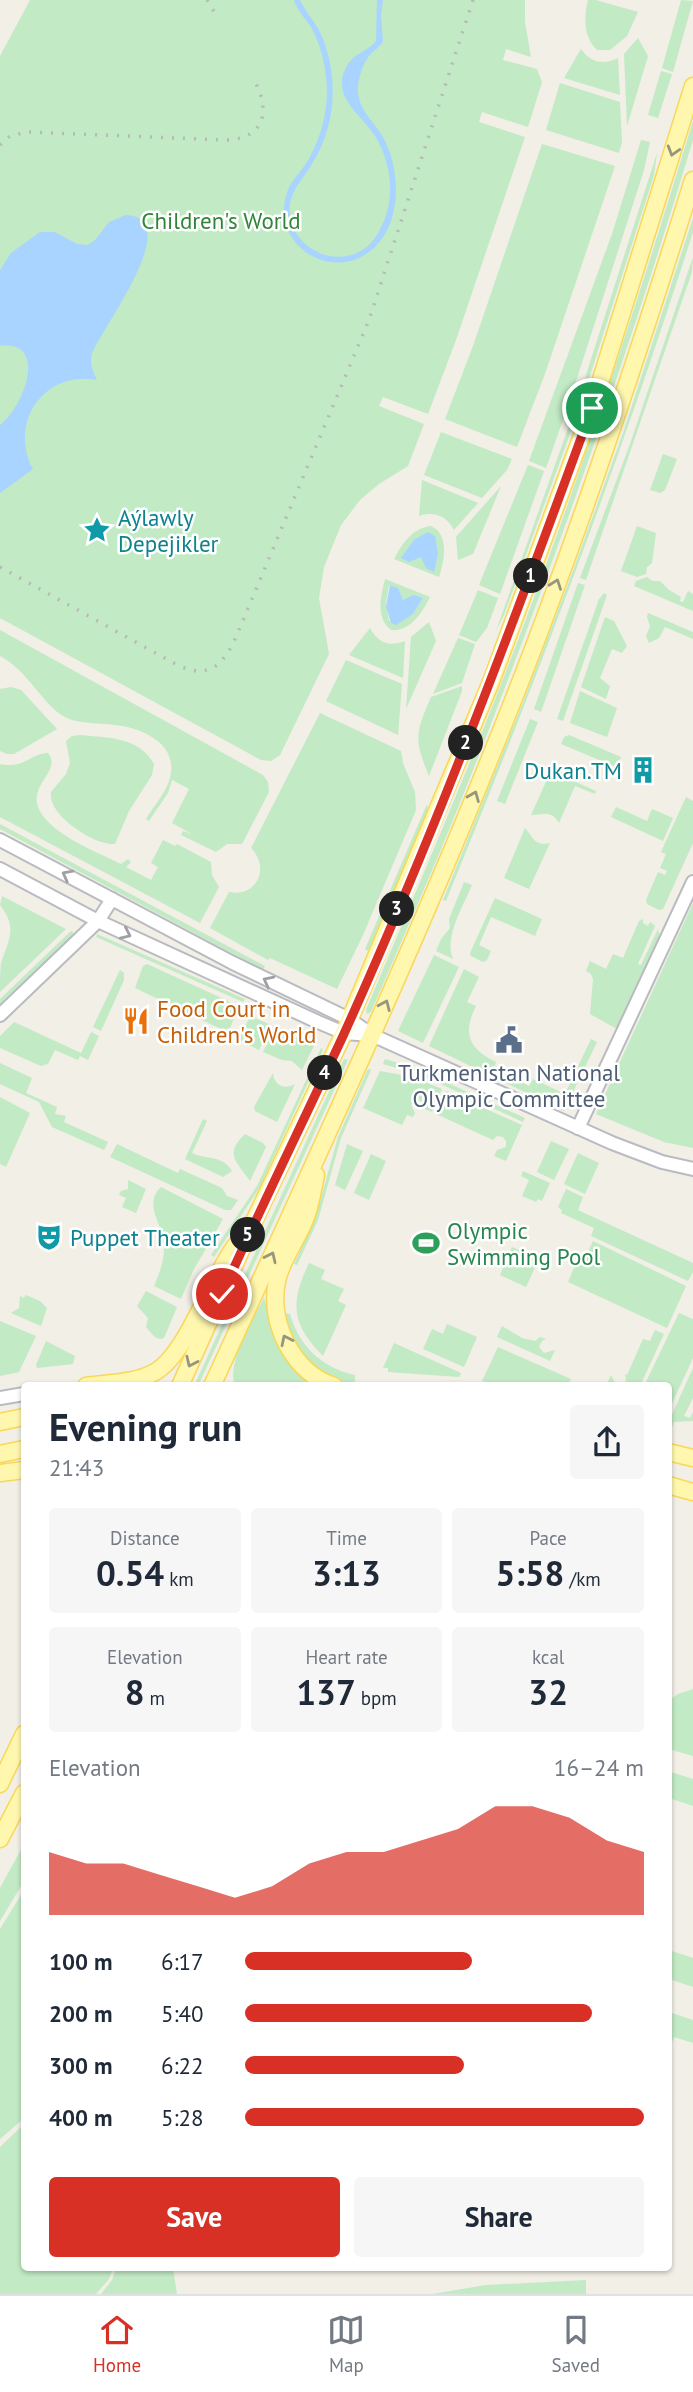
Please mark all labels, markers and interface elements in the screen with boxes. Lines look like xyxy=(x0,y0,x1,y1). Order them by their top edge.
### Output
one-way arrow xyxy=(666,144,681,156)
park label: Children's World xyxy=(141,206,301,235)
pin xyxy=(562,378,622,438)
icon: arrive xyxy=(573,389,611,427)
place label: Aýlawly Depejikler xyxy=(118,503,219,558)
place icon: Aýlawly Depejikler xyxy=(82,515,112,545)
pin: 1 xyxy=(514,558,548,594)
text: 1 xyxy=(525,563,536,587)
one-way arrow xyxy=(548,578,562,590)
pin: 2 xyxy=(448,726,484,760)
text: 2 xyxy=(460,730,471,754)
building icon: Dukan.TM xyxy=(628,755,658,785)
place label: Dukan.TM xyxy=(524,756,622,785)
one-way arrow xyxy=(465,790,479,802)
one-way arrow xyxy=(61,870,74,883)
pin: 3 xyxy=(380,892,414,926)
text: 3 xyxy=(391,896,402,920)
one-way arrow xyxy=(119,926,131,940)
one-way arrow xyxy=(263,975,275,989)
place label: Food Court in Children's World xyxy=(157,994,316,1049)
one-way arrow xyxy=(377,1000,391,1012)
restaurant icon: Food Court in Children's World xyxy=(121,1006,151,1036)
public building icon: Turkmenistan National Olympic Committee xyxy=(494,1025,524,1055)
pin: 4 xyxy=(308,1056,342,1090)
place label: Turkmenistan National Olympic Committee xyxy=(398,1058,620,1113)
text: 4 xyxy=(319,1060,330,1084)
place label: Olympic Swimming Pool xyxy=(447,1216,601,1271)
pin: 5 xyxy=(230,1218,266,1252)
theatre icon: Puppet Theater xyxy=(34,1222,64,1252)
text: 5 xyxy=(242,1222,253,1246)
place label: Puppet Theater xyxy=(70,1223,220,1252)
sports icon: Olympic Swimming Pool xyxy=(411,1228,441,1258)
one-way arrow xyxy=(263,1252,277,1264)
pin xyxy=(192,1264,252,1324)
icon: check xyxy=(203,1275,241,1313)
one-way arrow xyxy=(280,1335,294,1347)
one-way arrow xyxy=(185,1355,199,1368)
text: Evening run xyxy=(49,1402,242,1451)
button: share xyxy=(570,1405,644,1479)
text: 21:43 xyxy=(49,1453,104,1482)
text: Distance xyxy=(110,1526,180,1550)
text: Time xyxy=(326,1526,367,1550)
text: Pace xyxy=(530,1526,567,1550)
text: 0.54 xyxy=(96,1550,164,1596)
text: 3:13 xyxy=(312,1550,381,1596)
text: 5:58 xyxy=(496,1550,564,1596)
text: km xyxy=(164,1567,194,1591)
text: /km xyxy=(564,1567,601,1591)
text: Elevation xyxy=(107,1645,183,1669)
text: Heart rate xyxy=(305,1645,388,1669)
text: kcal xyxy=(532,1645,564,1669)
text: 8 xyxy=(125,1669,145,1715)
text: 137 xyxy=(296,1669,356,1715)
text: 32 xyxy=(528,1669,568,1715)
text: m xyxy=(145,1686,165,1710)
text: bpm xyxy=(356,1686,397,1710)
text: Elevation xyxy=(49,1753,141,1782)
text: 16–24 m xyxy=(554,1753,644,1782)
text: 100 m xyxy=(49,1947,112,1976)
text: 6:17 xyxy=(161,1947,204,1976)
text: 200 m xyxy=(49,1999,112,2028)
text: 5:40 xyxy=(161,1999,204,2028)
text: 300 m xyxy=(49,2051,112,2080)
text: 6:22 xyxy=(161,2051,204,2080)
text: 400 m xyxy=(49,2103,112,2132)
text: 5:28 xyxy=(161,2103,204,2132)
button: Save xyxy=(49,2177,340,2257)
button: Share xyxy=(354,2177,644,2257)
tab: Home xyxy=(93,2311,141,2377)
tab: Map xyxy=(327,2311,365,2377)
tab: Saved xyxy=(552,2311,600,2377)

